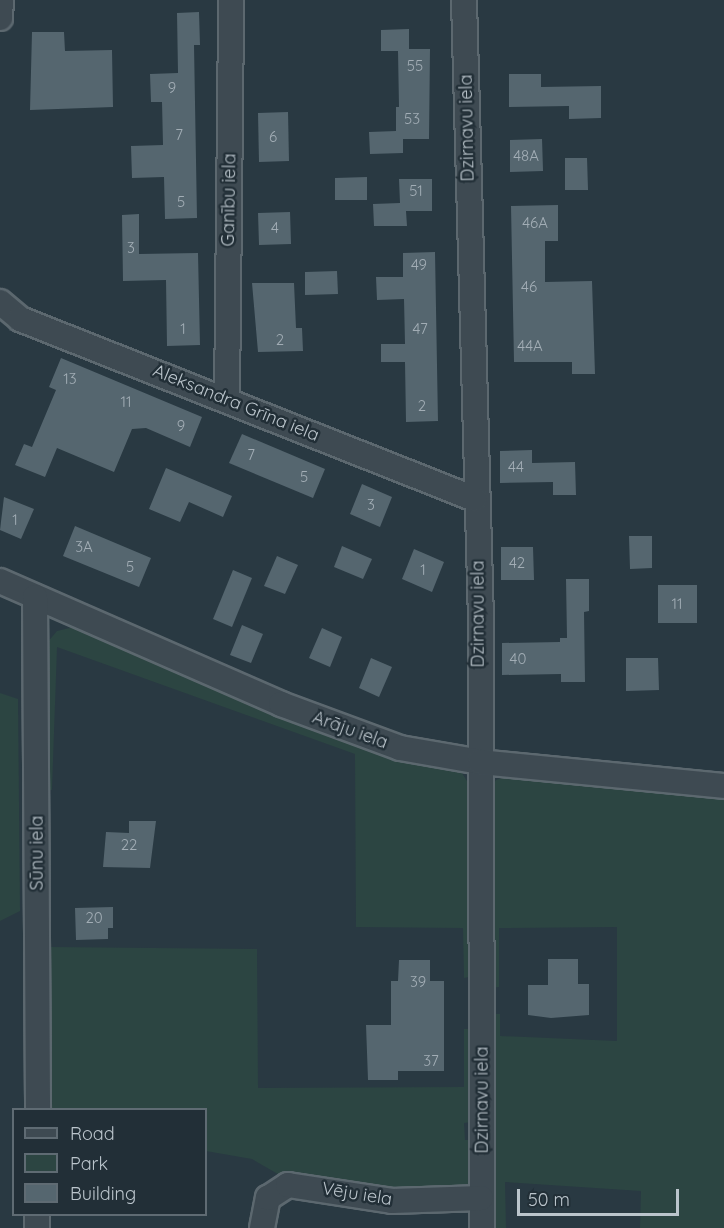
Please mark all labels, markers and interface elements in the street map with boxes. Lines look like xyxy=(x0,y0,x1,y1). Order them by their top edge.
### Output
house number: 55 xyxy=(407,57,423,75)
street label: Dzirnavu iela xyxy=(455,74,479,182)
house number: 9 xyxy=(168,79,176,97)
house number: 53 xyxy=(404,110,420,128)
house number: 7 xyxy=(175,126,183,144)
house number: 6 xyxy=(269,128,277,146)
house number: 48A xyxy=(513,147,539,165)
street label: Ganību iela xyxy=(217,153,241,247)
house number: 51 xyxy=(409,182,423,200)
house number: 5 xyxy=(177,193,185,211)
house number: 46A xyxy=(522,214,548,232)
house number: 4 xyxy=(271,219,279,237)
house number: 3 xyxy=(127,239,135,257)
house number: 49 xyxy=(411,256,427,274)
house number: 46 xyxy=(521,278,537,296)
house number: 1 xyxy=(180,320,186,338)
house number: 47 xyxy=(412,320,428,338)
house number: 2 xyxy=(276,331,284,349)
house number: 44A xyxy=(517,337,543,355)
street label: Aleksandra Grīna iela xyxy=(150,360,322,446)
house number: 13 xyxy=(63,370,77,388)
house number: 11 xyxy=(120,393,132,411)
house number: 2 xyxy=(418,397,426,415)
house number: 9 xyxy=(177,417,185,435)
house number: 7 xyxy=(247,446,255,464)
house number: 44 xyxy=(508,458,524,476)
house number: 5 xyxy=(300,468,308,486)
house number: 3 xyxy=(367,496,375,514)
house number: 1 xyxy=(12,511,18,529)
house number: 3A xyxy=(75,538,93,556)
house number: 42 xyxy=(509,554,525,572)
house number: 5 xyxy=(126,558,134,576)
street label: Dzirnavu iela xyxy=(467,560,489,668)
house number: 1 xyxy=(420,561,426,579)
house number: 11 xyxy=(671,595,683,613)
house number: 40 xyxy=(510,650,526,668)
street label: Arāju iela xyxy=(309,706,391,754)
street label: Sūnu iela xyxy=(26,816,48,890)
house number: 22 xyxy=(121,836,137,854)
house number: 20 xyxy=(85,909,103,927)
house number: 39 xyxy=(410,973,426,991)
street label: Dzirnavu iela xyxy=(471,1046,493,1154)
house number: 37 xyxy=(423,1052,439,1070)
legend xyxy=(12,1108,207,1216)
text: Road xyxy=(70,1122,115,1145)
text: Park xyxy=(70,1152,108,1175)
scale bar xyxy=(520,1177,682,1215)
street label: Vēju iela xyxy=(320,1178,394,1210)
text: Building xyxy=(70,1182,136,1205)
text: 50 m xyxy=(528,1188,570,1211)

